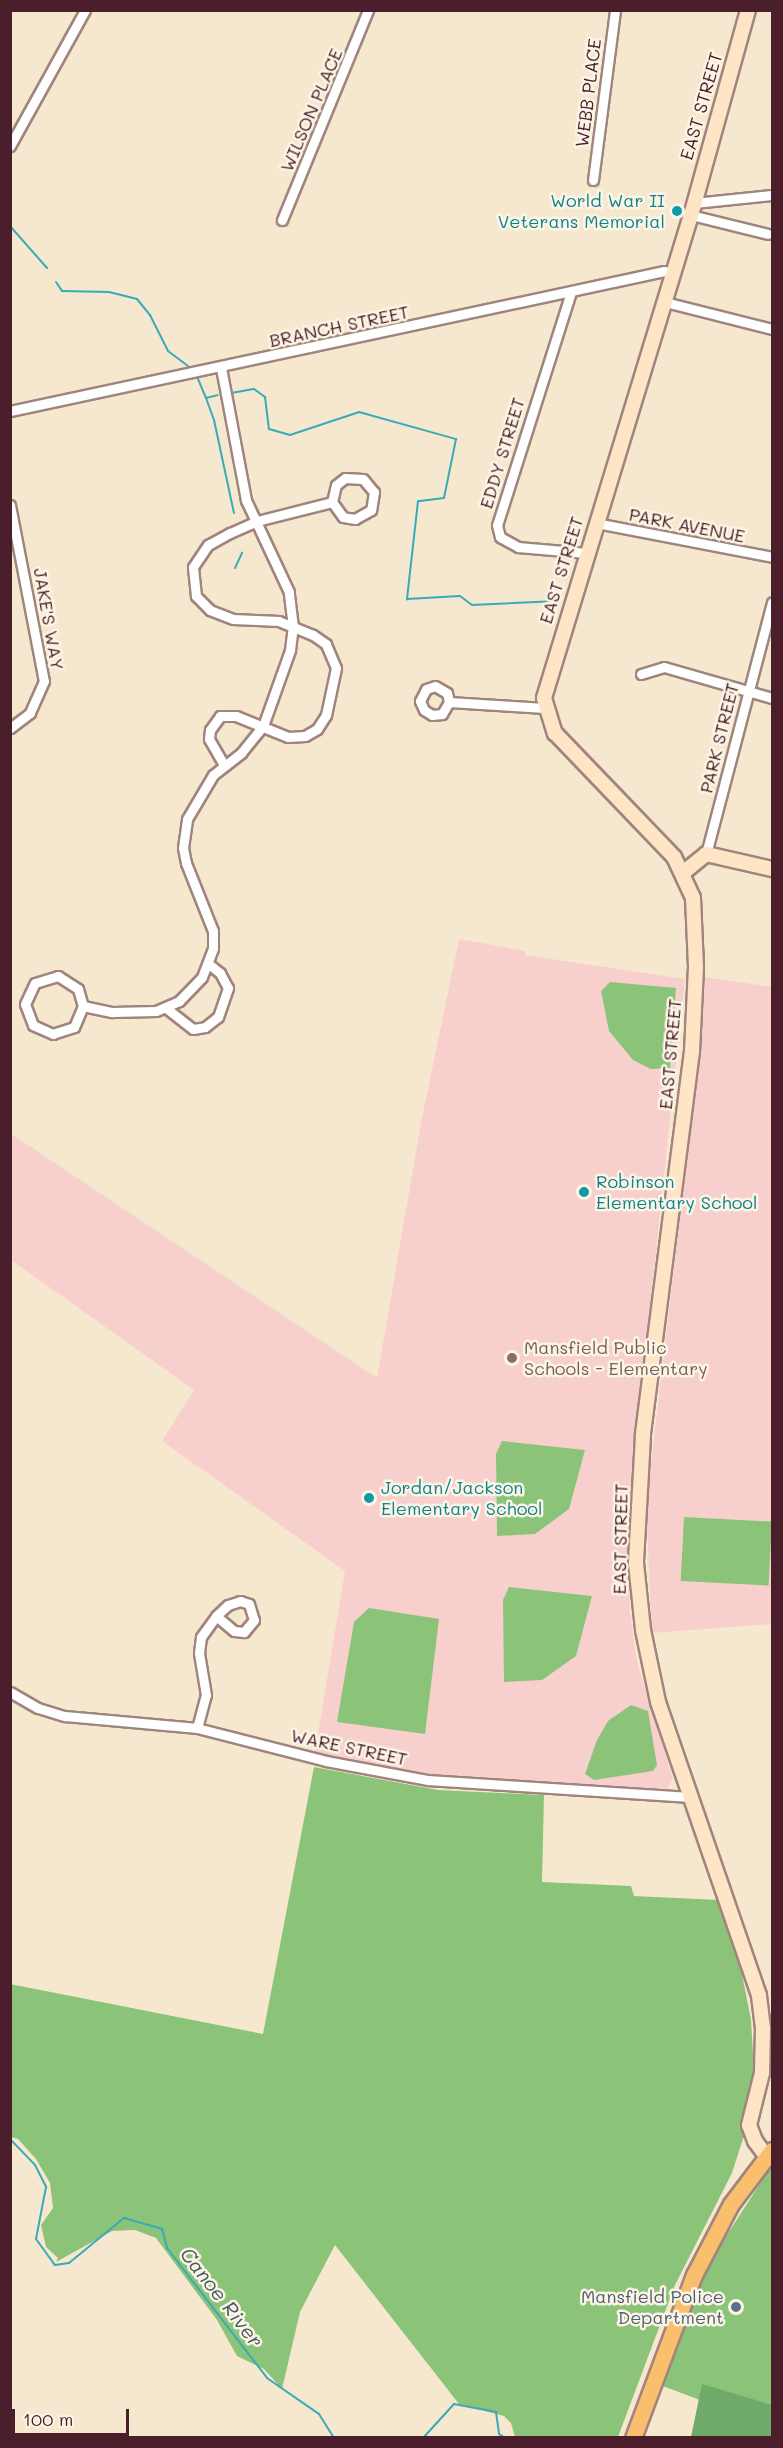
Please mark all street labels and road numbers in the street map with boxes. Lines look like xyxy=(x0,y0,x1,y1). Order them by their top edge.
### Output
street label: WEBB PLACE xyxy=(571,37,605,149)
street label: WILSON PLACE xyxy=(275,45,347,175)
street label: EAST STREET xyxy=(675,50,727,162)
street label: BRANCH STREET xyxy=(267,301,411,351)
street label: EDDY STREET xyxy=(475,395,529,511)
street label: PARK AVENUE xyxy=(627,503,747,547)
street label: EAST STREET xyxy=(534,514,588,626)
street label: JAKE'S WAY xyxy=(29,566,69,672)
street label: PARK STREET xyxy=(695,681,743,795)
street label: EAST STREET xyxy=(654,998,686,1110)
street label: EAST STREET xyxy=(608,1483,632,1595)
street label: WARE STREET xyxy=(289,1724,409,1770)

